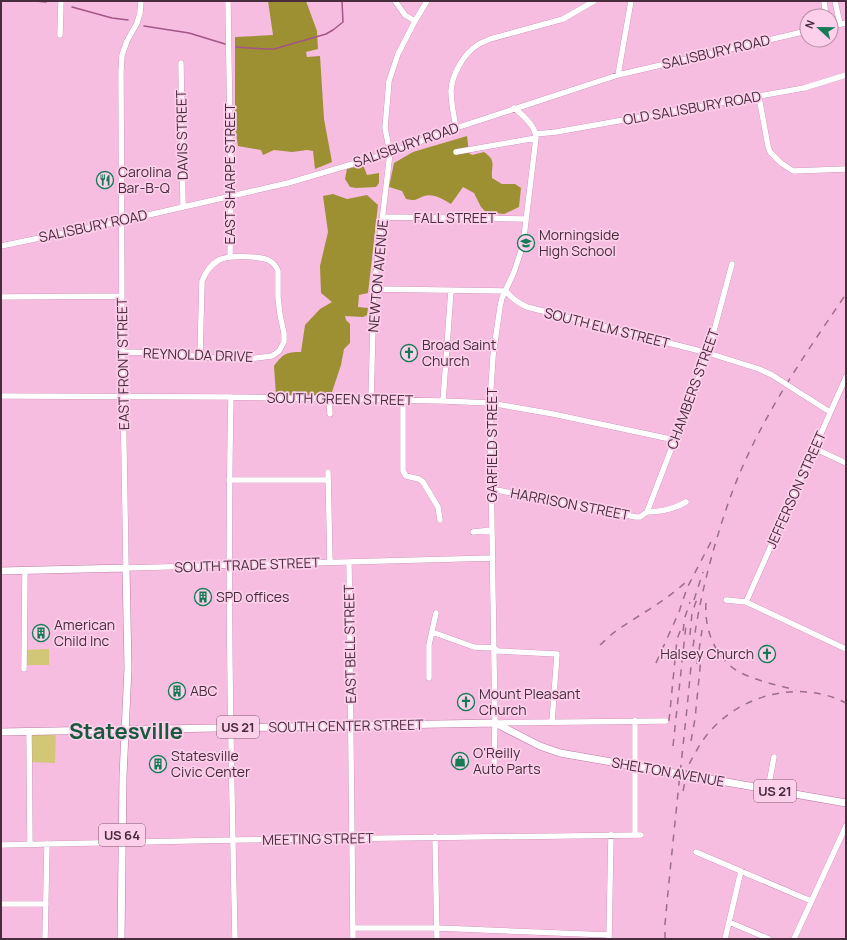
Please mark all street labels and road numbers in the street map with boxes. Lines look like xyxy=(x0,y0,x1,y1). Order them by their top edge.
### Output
street label: SALISBURY ROAD xyxy=(660,30,772,73)
street label: OLD SALISBURY ROAD xyxy=(621,86,763,129)
street label: DAVIS STREET xyxy=(171,89,192,180)
street label: EAST SHARPE STREET xyxy=(220,103,239,245)
street label: SALISBURY ROAD xyxy=(350,118,461,172)
street label: SALISBURY ROAD xyxy=(37,205,149,246)
street label: FALL STREET xyxy=(414,208,497,227)
street label: NEWTON AVENUE xyxy=(363,219,392,333)
street label: EAST FRONT STREET xyxy=(112,297,133,430)
street label: SOUTH ELM STREET xyxy=(542,303,673,353)
street label: CHAMBERS STREET xyxy=(662,325,723,452)
street label: REYNOLDA DRIVE xyxy=(143,343,253,366)
street label: GARFIELD STREET xyxy=(482,387,501,503)
street label: SOUTH GREEN STREET xyxy=(267,388,414,409)
street label: JEFFERSON STREET xyxy=(761,427,830,552)
street label: HARRISON STREET xyxy=(509,483,632,524)
street label: SOUTH TRADE STREET xyxy=(174,552,321,577)
street label: EAST BELL STREET xyxy=(339,584,360,704)
street label: SOUTH CENTER STREET xyxy=(268,715,424,736)
road number: US 21 xyxy=(217,716,259,738)
street label: SHELTON AVENUE xyxy=(610,752,726,791)
road number: US 21 xyxy=(754,780,796,802)
road number: US 64 xyxy=(99,824,145,846)
street label: MEETING STREET xyxy=(262,828,375,849)

